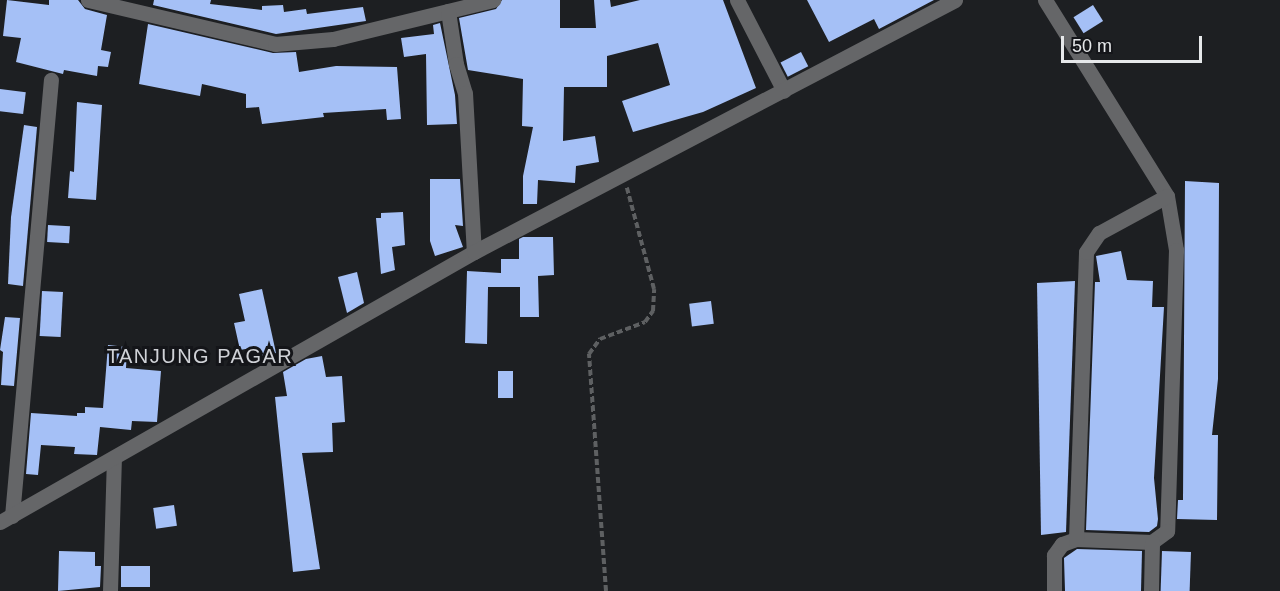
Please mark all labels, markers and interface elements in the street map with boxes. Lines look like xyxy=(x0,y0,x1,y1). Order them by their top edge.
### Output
scale bar xyxy=(1064,24,1205,62)
text: 50 m xyxy=(1072,36,1112,56)
district label: TANJUNG PAGAR xyxy=(107,344,293,368)

